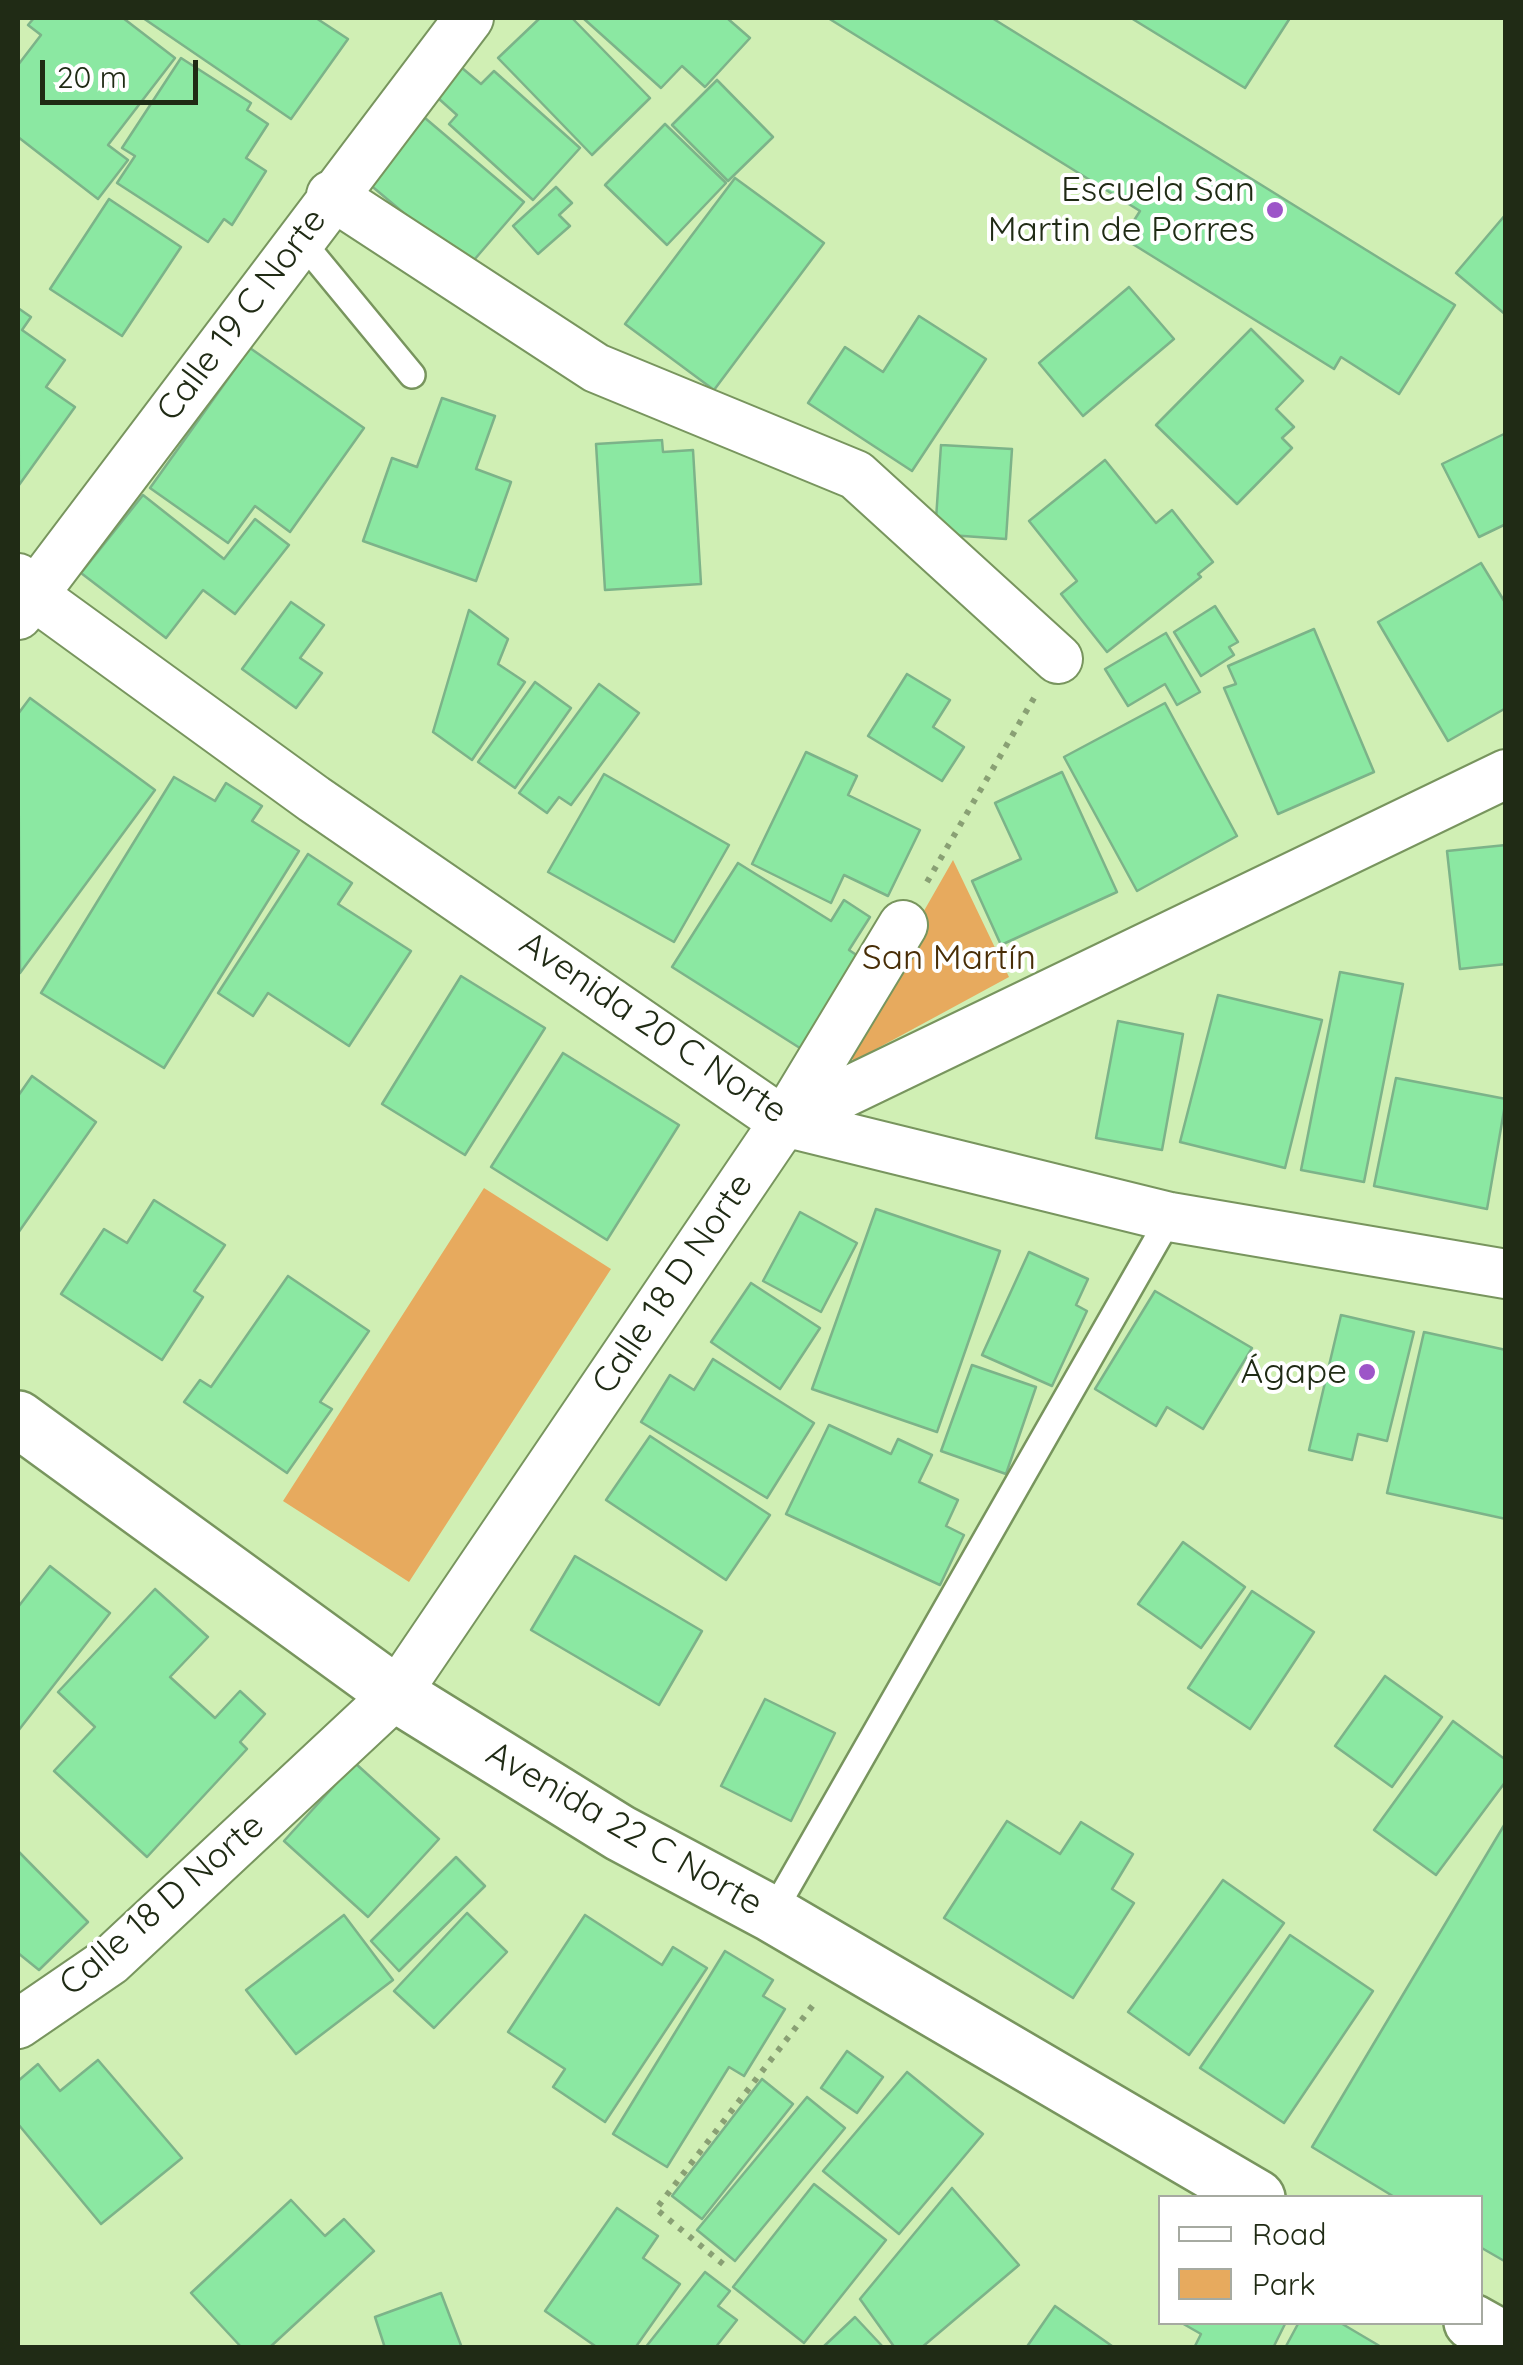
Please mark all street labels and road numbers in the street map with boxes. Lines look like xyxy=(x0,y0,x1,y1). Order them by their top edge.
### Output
street label: Calle 19 C Norte xyxy=(148,200,336,430)
street label: Avenida 20 C Norte xyxy=(511,923,795,1133)
street label: Calle 18 D Norte xyxy=(584,1166,762,1402)
street label: Avenida 22 C Norte xyxy=(478,1733,770,1925)
street label: Calle 18 D Norte xyxy=(51,1805,273,2005)

